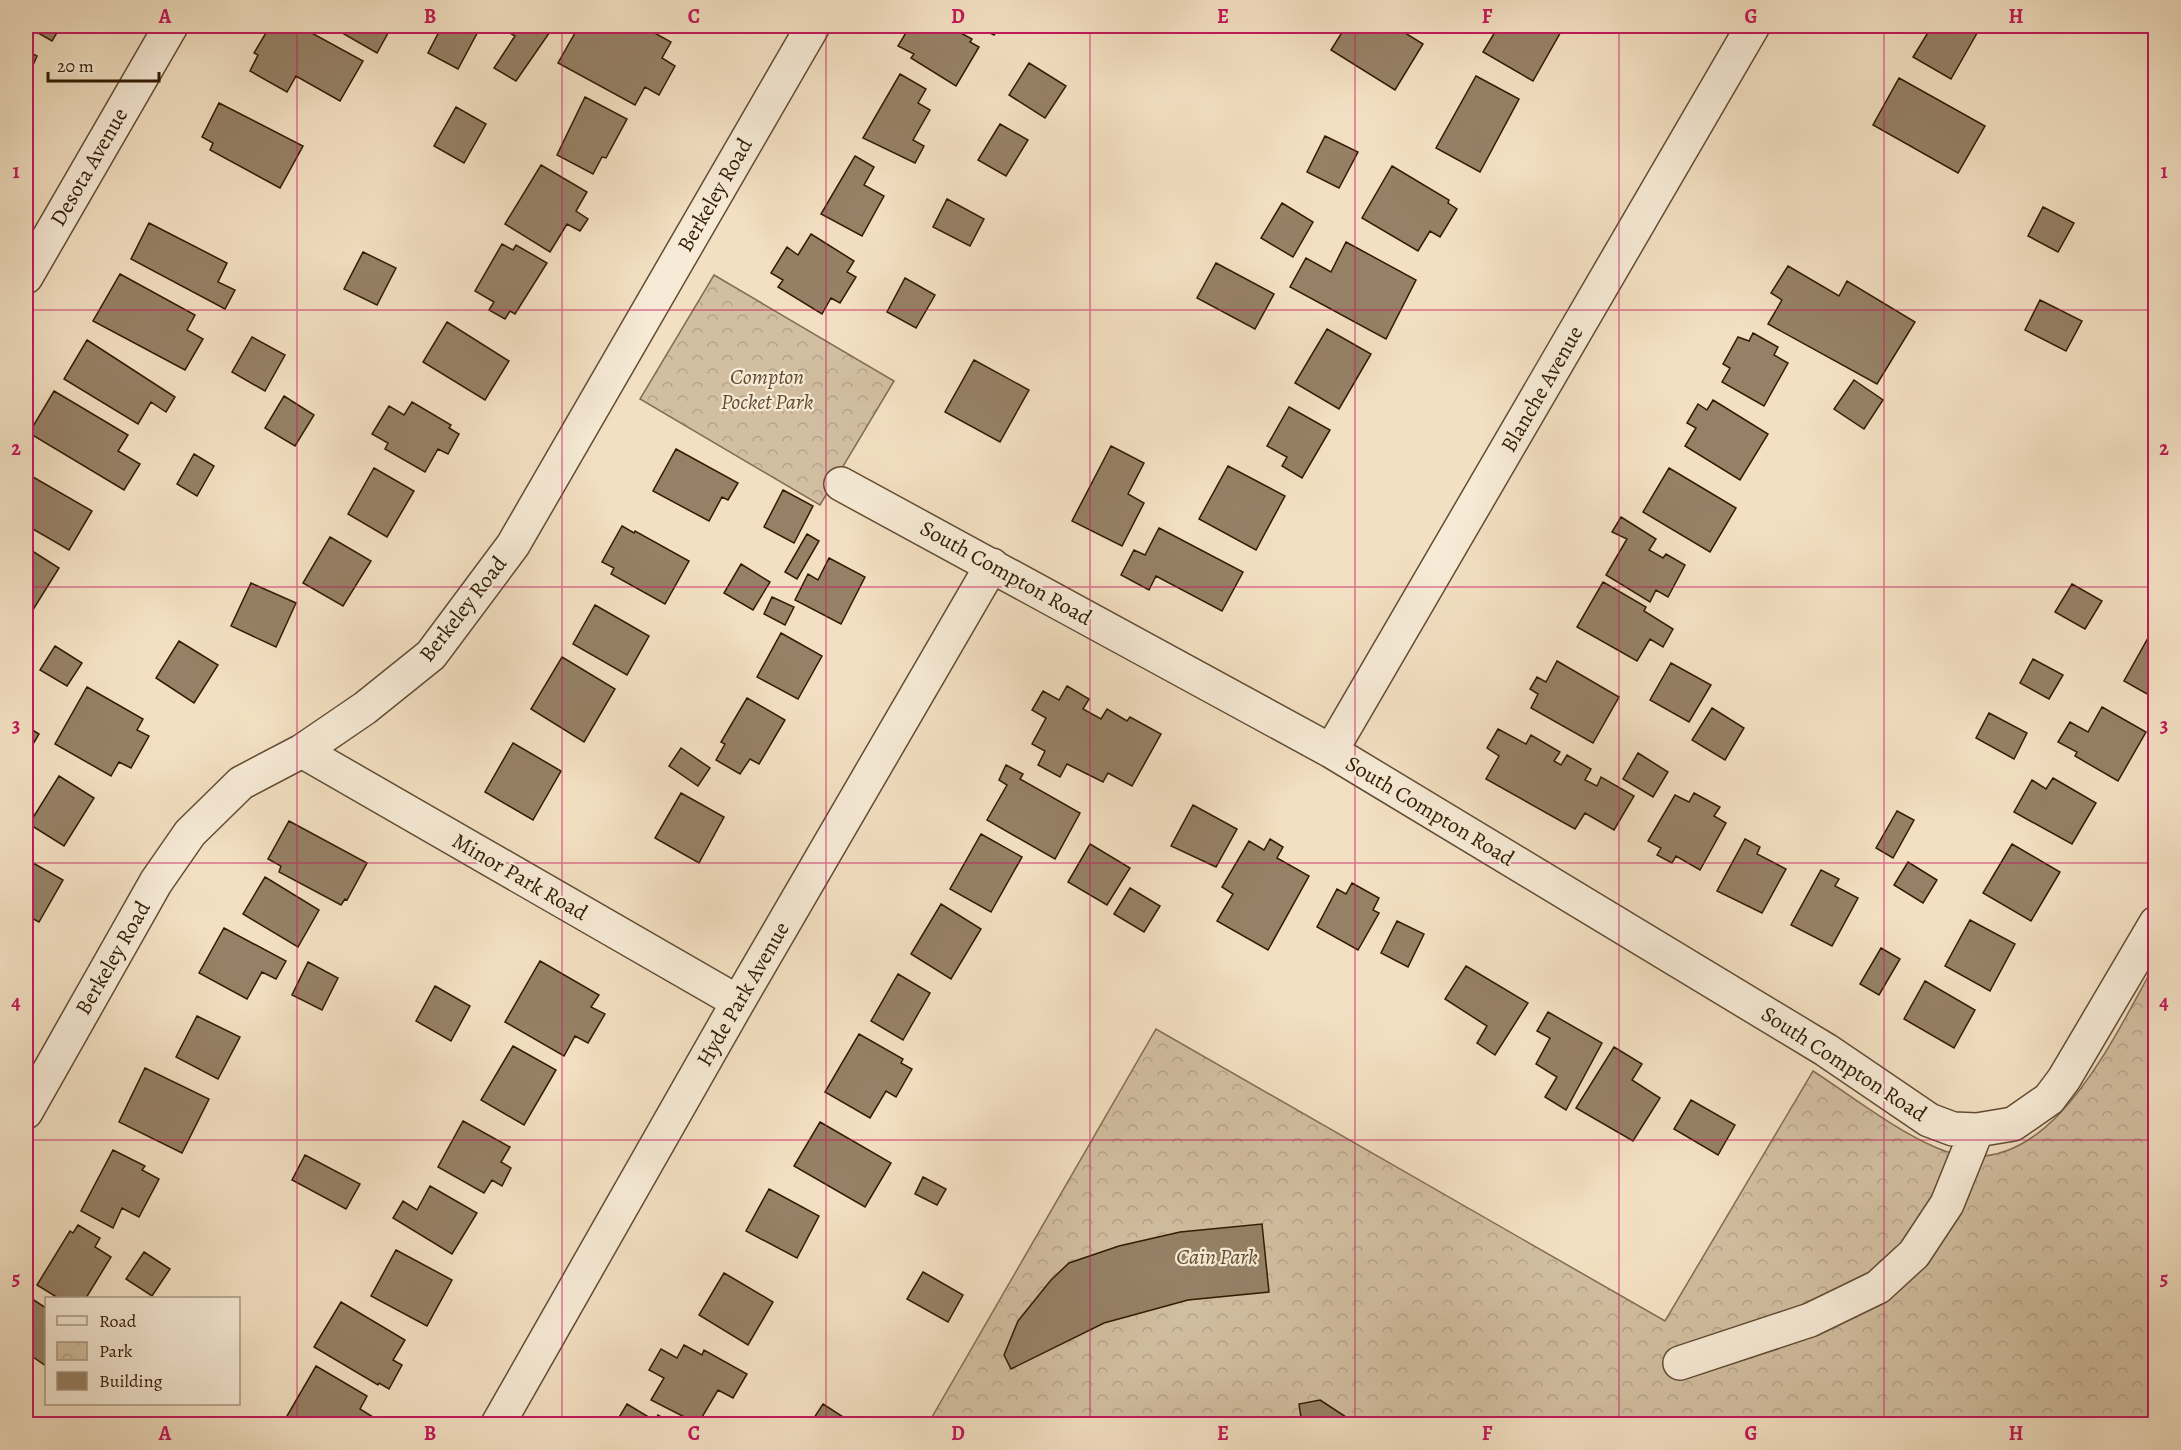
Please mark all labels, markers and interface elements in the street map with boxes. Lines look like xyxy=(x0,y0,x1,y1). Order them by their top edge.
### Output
text: A xyxy=(158,3,172,30)
text: B xyxy=(424,3,436,30)
text: C xyxy=(688,3,700,30)
text: D xyxy=(951,3,965,30)
text: E xyxy=(1217,3,1229,30)
text: F xyxy=(1482,3,1493,30)
text: G xyxy=(1744,3,1758,30)
text: H xyxy=(2009,3,2024,30)
scale bar xyxy=(48,45,159,83)
text: 20 m xyxy=(57,54,94,78)
street label: Desota Avenue xyxy=(43,102,135,232)
street label: Berkeley Road xyxy=(670,132,760,257)
text: 1 xyxy=(12,158,20,185)
text: 1 xyxy=(2160,158,2168,185)
street label: Blanche Avenue xyxy=(1494,320,1590,458)
park label: Compton Pocket Park xyxy=(721,362,813,417)
text: 2 xyxy=(11,435,21,462)
text: 2 xyxy=(2159,435,2169,462)
street label: South Compton Road xyxy=(915,513,1097,633)
street label: Berkeley Road xyxy=(412,550,514,668)
text: 3 xyxy=(12,712,20,739)
text: 3 xyxy=(2160,712,2168,739)
street label: South Compton Road xyxy=(1340,749,1520,873)
street label: Minor Park Road xyxy=(447,826,593,928)
street label: Berkeley Road xyxy=(68,895,158,1020)
street label: Hyde Park Avenue xyxy=(689,916,797,1072)
text: 4 xyxy=(11,989,21,1016)
text: 4 xyxy=(2159,989,2169,1016)
street label: South Compton Road xyxy=(1755,999,1933,1129)
park label: Cain Park xyxy=(1176,1242,1258,1272)
text: 5 xyxy=(12,1265,20,1292)
text: 5 xyxy=(2160,1265,2168,1292)
legend xyxy=(45,1297,240,1405)
text: Road xyxy=(99,1309,137,1333)
text: Park xyxy=(99,1339,133,1363)
text: Building xyxy=(99,1369,163,1393)
text: A xyxy=(158,1420,172,1447)
text: B xyxy=(424,1420,436,1447)
text: C xyxy=(688,1420,700,1447)
text: D xyxy=(951,1420,965,1447)
text: E xyxy=(1217,1420,1229,1447)
text: F xyxy=(1482,1420,1493,1447)
text: G xyxy=(1744,1420,1758,1447)
text: H xyxy=(2009,1420,2024,1447)

